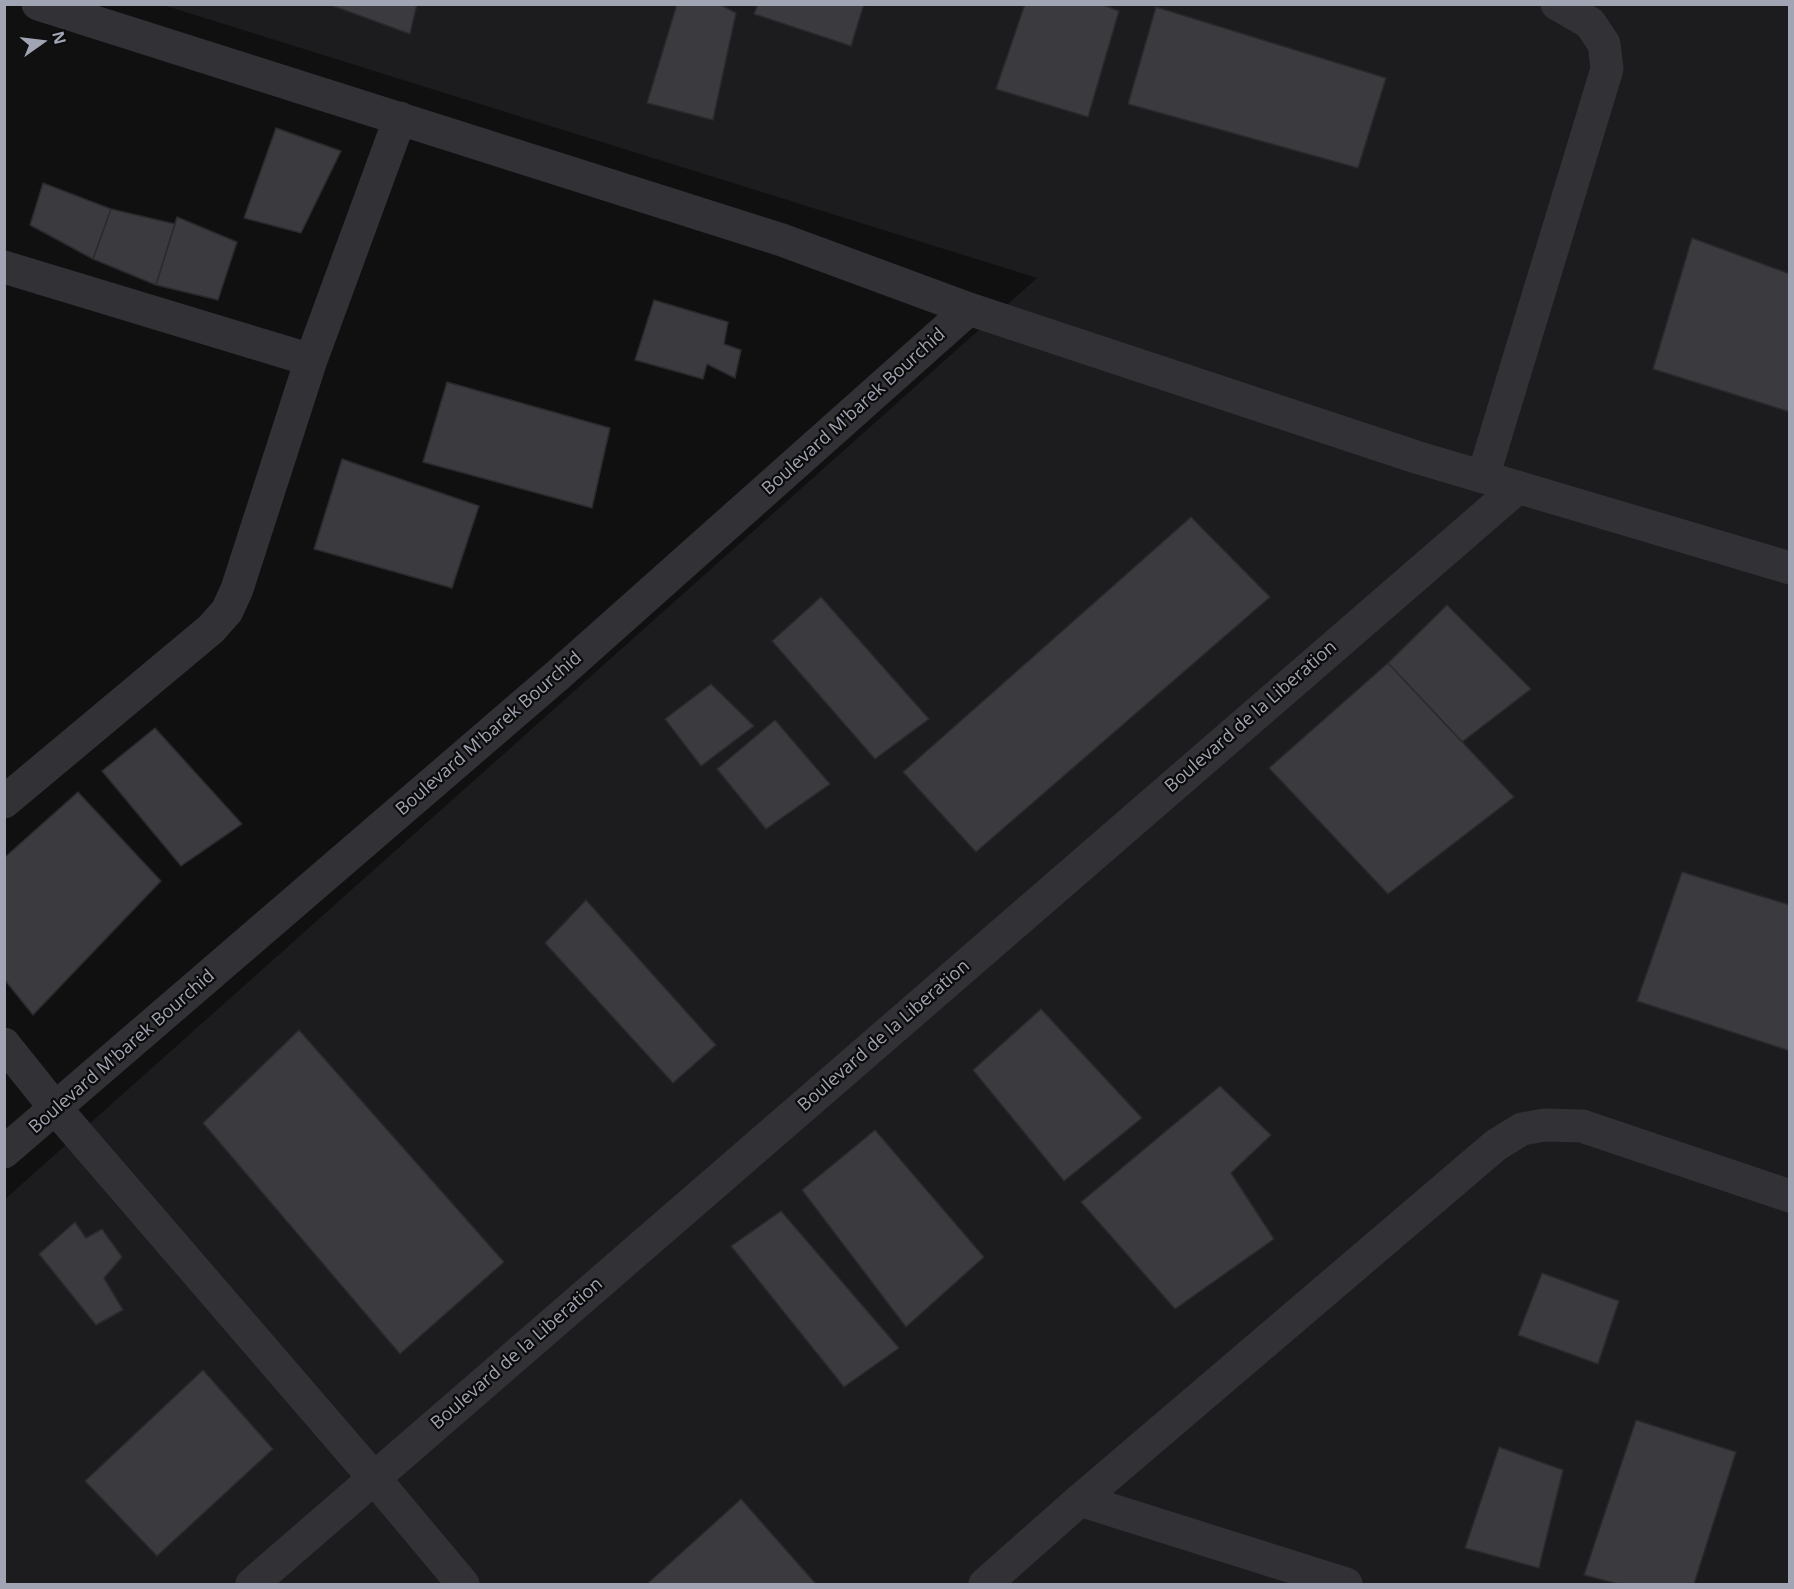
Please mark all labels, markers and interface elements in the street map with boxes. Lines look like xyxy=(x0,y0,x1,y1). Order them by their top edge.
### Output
north arrow xyxy=(12,12,72,72)
text: N xyxy=(47,29,72,47)
street label: Boulevard M'barek Bourchid xyxy=(758,324,950,500)
street label: Boulevard de la Liberation xyxy=(1161,637,1341,797)
street label: Boulevard M'barek Bourchid xyxy=(392,647,586,821)
street label: Boulevard de la Liberation xyxy=(794,956,974,1116)
street label: Boulevard M'barek Bourchid xyxy=(25,965,219,1139)
street label: Boulevard de la Liberation xyxy=(427,1274,607,1434)

